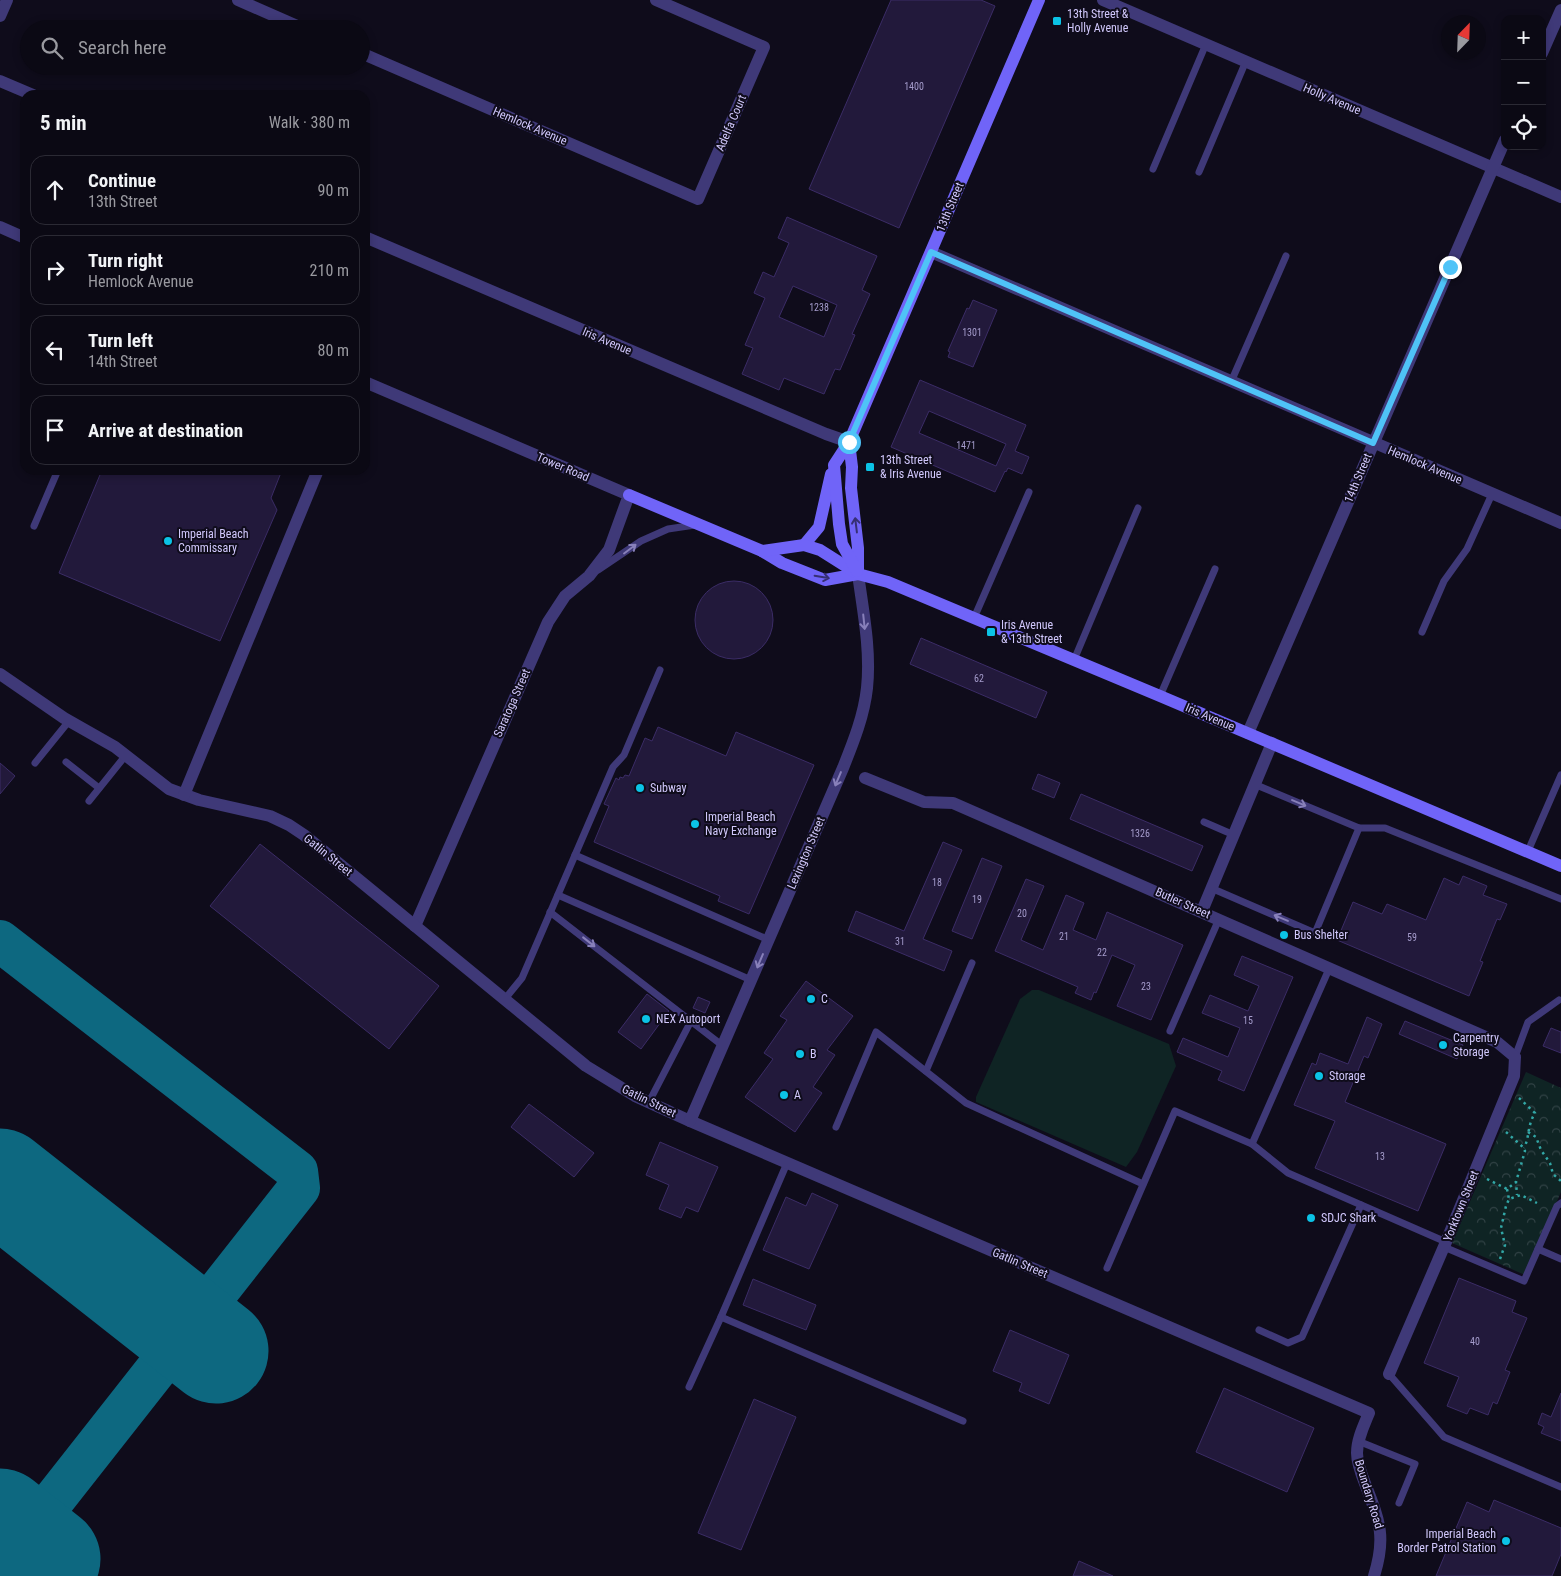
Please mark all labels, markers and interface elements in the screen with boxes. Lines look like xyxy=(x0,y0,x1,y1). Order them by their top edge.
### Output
place label: 13th Street & Holly Avenue xyxy=(1067,7,1129,35)
marker: 13th Street & Holly Avenue xyxy=(1051,15,1063,27)
north arrow xyxy=(1441,15,1486,60)
map controls xyxy=(1501,15,1546,150)
button: + xyxy=(1501,15,1546,60)
search box xyxy=(20,20,370,75)
icon: search xyxy=(38,34,66,62)
text: Search here xyxy=(78,36,166,59)
button: − xyxy=(1501,60,1546,105)
house number: 1400 xyxy=(904,81,924,92)
street label: Holly Avenue xyxy=(1301,81,1363,118)
street label: Adelfa Court xyxy=(713,92,749,153)
street label: Hemlock Avenue xyxy=(491,104,569,148)
button: locate xyxy=(1501,105,1546,150)
text: 5 min xyxy=(40,111,87,135)
text: Walk · 380 m xyxy=(269,113,350,132)
text: Continue xyxy=(88,169,156,192)
icon: ahead xyxy=(41,176,69,204)
street label: 13th Street xyxy=(933,180,967,234)
text: 90 m xyxy=(317,181,349,200)
text: 13th Street xyxy=(88,192,157,211)
text: Turn right xyxy=(88,249,163,272)
icon: right xyxy=(41,256,69,284)
route end xyxy=(1439,256,1462,279)
text: 210 m xyxy=(310,261,349,280)
text: Hemlock Avenue xyxy=(88,272,194,291)
house number: 1238 xyxy=(809,302,829,313)
street label: Iris Avenue xyxy=(580,324,634,358)
house number: 1301 xyxy=(962,327,982,338)
text: Turn left xyxy=(88,329,153,352)
icon: left xyxy=(41,336,69,364)
text: 80 m xyxy=(317,341,349,360)
text: 14th Street xyxy=(88,352,157,371)
icon: arrive xyxy=(41,416,69,444)
text: Arrive at destination xyxy=(88,419,243,442)
route start xyxy=(838,431,861,454)
house number: 1471 xyxy=(956,440,976,451)
street label: Hemlock Avenue xyxy=(1386,443,1464,487)
street label: Tower Road xyxy=(535,450,591,484)
street label: 14th Street xyxy=(1341,451,1375,505)
place label: 13th Street & Iris Avenue xyxy=(880,453,942,481)
marker: 13th Street & Iris Avenue xyxy=(864,461,876,473)
one-way arrow xyxy=(850,517,860,533)
place label: Imperial Beach Commissary xyxy=(178,527,249,555)
marker: Imperial Beach Commissary xyxy=(162,535,174,547)
one-way arrow xyxy=(623,544,637,554)
one-way arrow xyxy=(814,573,830,583)
one-way arrow xyxy=(860,614,869,630)
place label: Iris Avenue & 13th Street xyxy=(1001,618,1063,646)
marker: Iris Avenue & 13th Street xyxy=(985,626,997,638)
street label: Saratoga Street xyxy=(491,666,533,739)
house number: 62 xyxy=(974,673,984,684)
street label: Iris Avenue xyxy=(1183,700,1237,734)
one-way arrow xyxy=(832,771,842,786)
place label: Subway xyxy=(650,781,686,795)
marker: Subway xyxy=(634,782,646,794)
one-way arrow xyxy=(1291,799,1306,808)
place label: Imperial Beach Navy Exchange xyxy=(705,810,777,838)
street label: Lexington Street xyxy=(784,814,828,891)
marker: Imperial Beach Navy Exchange xyxy=(689,818,701,830)
house number: 1326 xyxy=(1130,828,1150,839)
street label: Gatlin Street xyxy=(301,831,356,879)
house number: 18 xyxy=(932,877,942,888)
street label: Butler Street xyxy=(1153,885,1213,922)
house number: 19 xyxy=(972,894,982,905)
house number: 20 xyxy=(1017,908,1027,919)
one-way arrow xyxy=(1274,913,1289,923)
place label: Bus Shelter xyxy=(1294,928,1348,942)
marker: Bus Shelter xyxy=(1278,929,1290,941)
house number: 21 xyxy=(1059,931,1069,942)
house number: 59 xyxy=(1407,932,1417,943)
one-way arrow xyxy=(582,936,595,947)
house number: 31 xyxy=(895,936,905,947)
house number: 22 xyxy=(1097,947,1107,958)
one-way arrow xyxy=(754,953,764,968)
house number: 23 xyxy=(1141,981,1151,992)
place label: C xyxy=(821,992,828,1006)
marker: C xyxy=(805,993,817,1005)
place label: NEX Autoport xyxy=(656,1012,721,1026)
marker: NEX Autoport xyxy=(640,1013,652,1025)
house number: 15 xyxy=(1243,1015,1253,1026)
place label: Carpentry Storage xyxy=(1453,1031,1499,1059)
marker: Carpentry Storage xyxy=(1437,1039,1449,1051)
place label: B xyxy=(810,1047,817,1061)
marker: B xyxy=(794,1048,806,1060)
place label: Storage xyxy=(1329,1069,1366,1083)
marker: Storage xyxy=(1313,1070,1325,1082)
street label: Gatlin Street xyxy=(620,1082,679,1120)
place label: A xyxy=(794,1088,801,1102)
marker: A xyxy=(778,1089,790,1101)
house number: 13 xyxy=(1375,1151,1385,1162)
street label: Yorktown Street xyxy=(1440,1168,1482,1243)
place label: SDJC Shark xyxy=(1321,1211,1377,1225)
marker: SDJC Shark xyxy=(1305,1212,1317,1224)
street label: Gatlin Street xyxy=(990,1245,1050,1281)
house number: 40 xyxy=(1470,1336,1480,1347)
street label: Boundary Road xyxy=(1352,1458,1386,1530)
place label: Imperial Beach Border Patrol Station xyxy=(1397,1527,1496,1555)
marker: Imperial Beach Border Patrol Station xyxy=(1500,1535,1512,1547)

